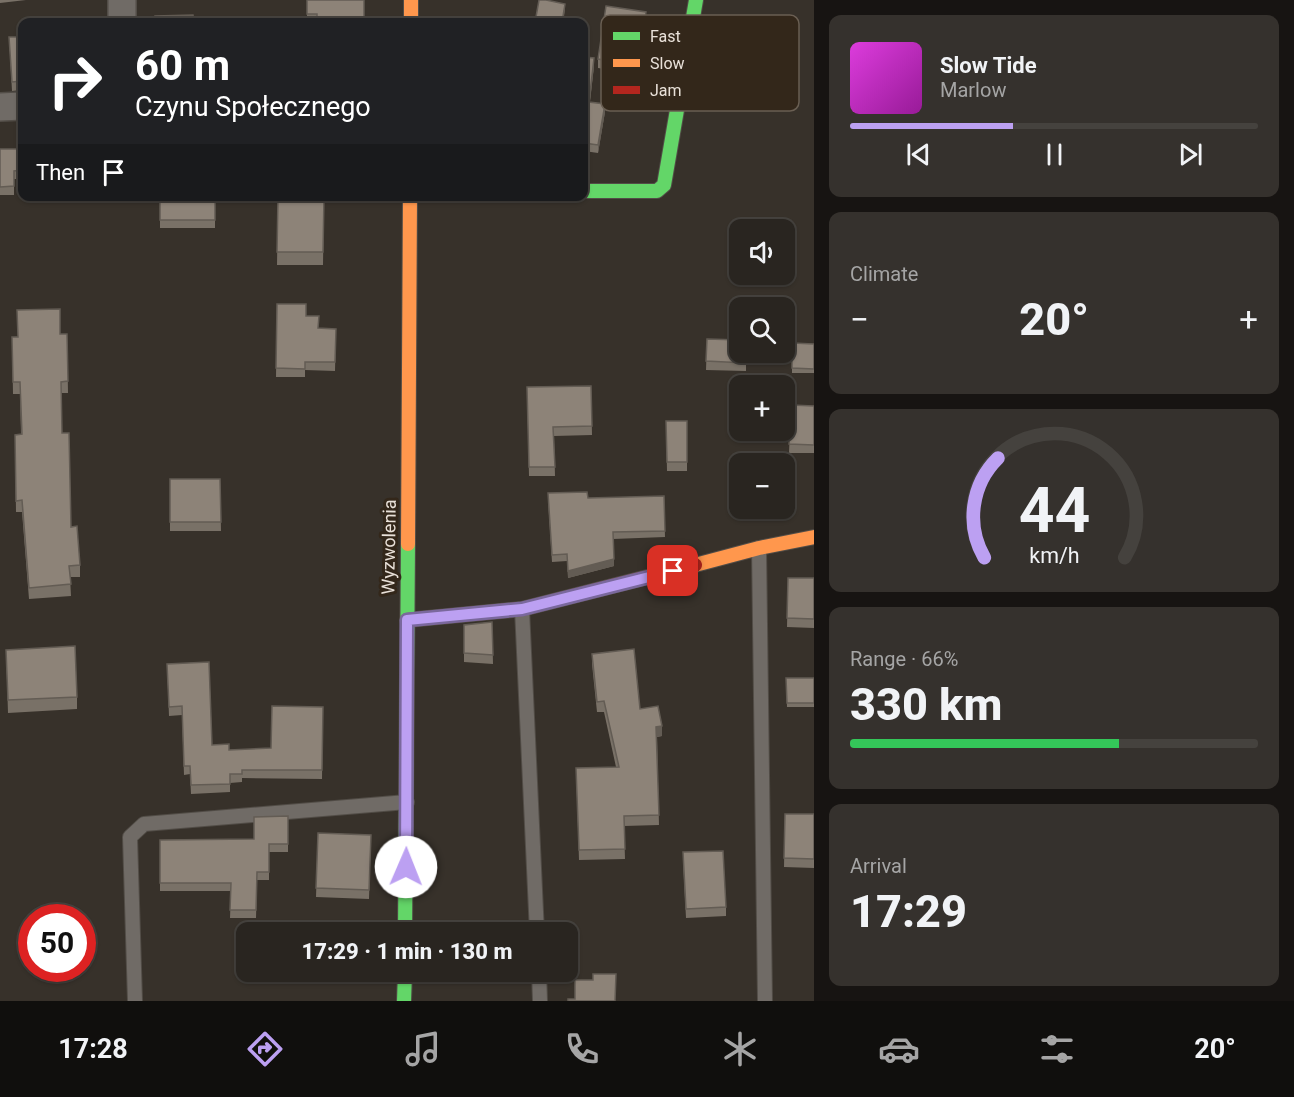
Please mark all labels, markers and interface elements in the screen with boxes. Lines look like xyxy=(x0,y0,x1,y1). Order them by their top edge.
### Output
legend xyxy=(601,15,799,111)
text: Fast xyxy=(650,27,681,46)
text: 60 m xyxy=(135,41,230,90)
icon: right xyxy=(36,42,114,120)
text: Slow Tide xyxy=(940,53,1037,78)
text: Slow xyxy=(650,54,685,73)
text: Marlow xyxy=(940,78,1006,102)
text: Jam xyxy=(650,81,682,100)
text: Czynu Społecznego xyxy=(135,91,371,123)
icon: previous xyxy=(902,138,935,171)
icon: pause xyxy=(1038,138,1071,171)
icon: next xyxy=(1174,138,1207,171)
icon: arrive xyxy=(97,156,130,189)
text: Then xyxy=(36,160,85,185)
map controls xyxy=(729,219,795,519)
button: sound xyxy=(729,219,795,285)
text: Climate xyxy=(850,262,918,286)
text: 20° xyxy=(1019,293,1089,346)
button: search xyxy=(729,297,795,363)
text: − xyxy=(850,300,869,339)
text: + xyxy=(1239,300,1258,339)
button: + xyxy=(729,375,795,441)
button: − xyxy=(729,453,795,519)
text: 44 xyxy=(1018,474,1090,547)
street label: Wyzwolenia xyxy=(377,499,400,595)
text: km/h xyxy=(1029,543,1079,568)
pin xyxy=(647,545,698,596)
icon: arrive xyxy=(656,554,689,587)
text: Range · 66% xyxy=(850,647,958,671)
text: 330 km xyxy=(850,678,1002,731)
position arrow xyxy=(374,835,438,899)
text: Arrival xyxy=(850,854,907,878)
text: 17:29 xyxy=(850,885,967,938)
speed limit sign: 50 xyxy=(18,904,96,982)
text: 17:29 · 1 min · 130 m xyxy=(302,939,512,964)
icon: directions xyxy=(244,1028,286,1070)
icon: music xyxy=(402,1028,444,1070)
icon: phone xyxy=(561,1028,603,1070)
icon: climate xyxy=(719,1028,761,1070)
icon: car xyxy=(878,1028,920,1070)
icon: filters xyxy=(1036,1028,1078,1070)
text: 17:28 xyxy=(58,1033,128,1065)
text: 20° xyxy=(1194,1033,1236,1065)

